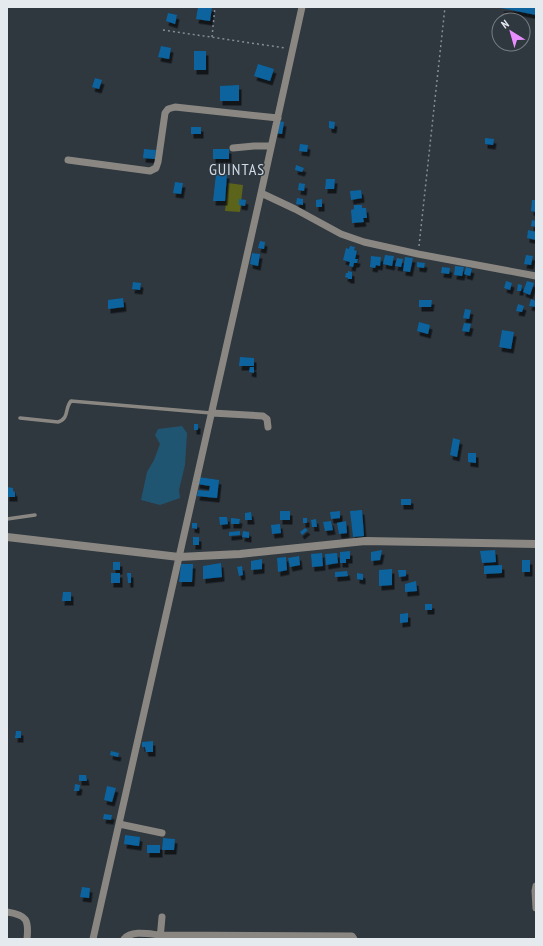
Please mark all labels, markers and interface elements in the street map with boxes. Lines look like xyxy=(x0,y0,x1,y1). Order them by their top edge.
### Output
north arrow xyxy=(491,12,531,52)
text: N xyxy=(498,17,512,31)
district label: GUINTAS xyxy=(209,159,265,179)

